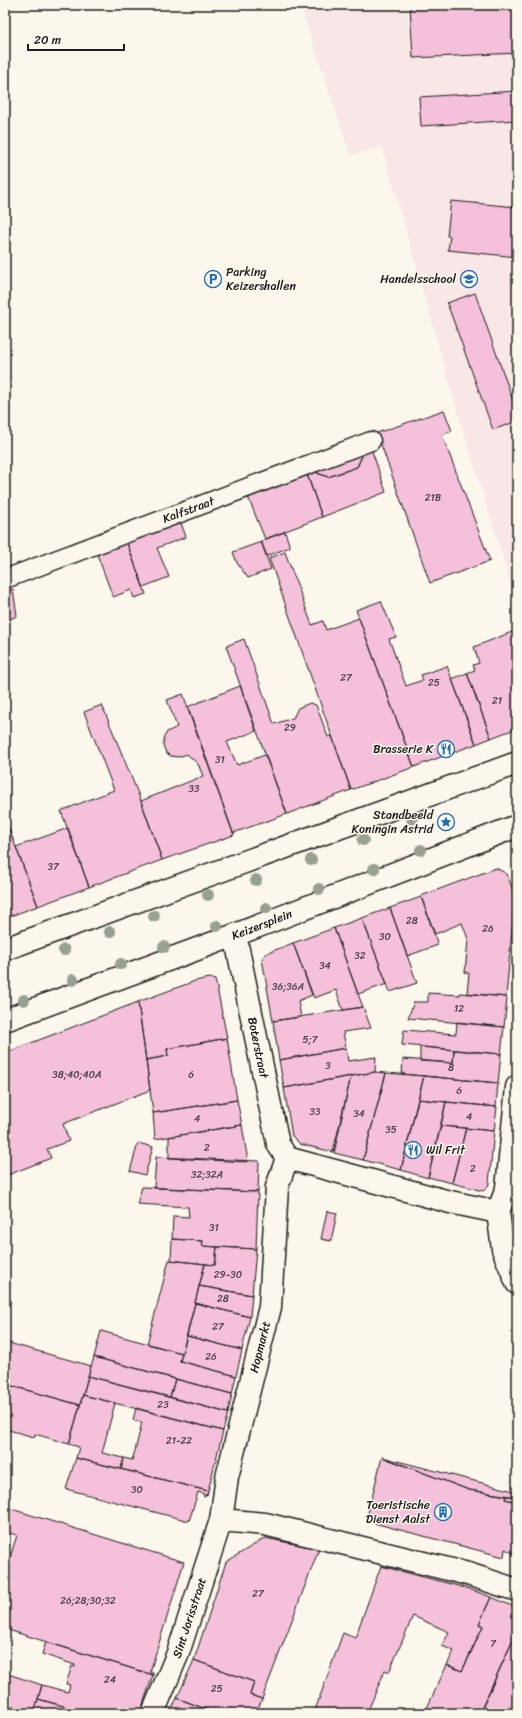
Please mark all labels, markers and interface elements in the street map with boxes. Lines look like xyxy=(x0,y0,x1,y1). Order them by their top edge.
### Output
scale bar xyxy=(28,26,124,52)
text: 20 m xyxy=(34,29,61,51)
place label: Parking Keizershallen xyxy=(226,261,296,297)
place label: Handelsschool xyxy=(380,268,457,290)
parking icon: Parking Keizershallen xyxy=(203,269,223,289)
school or university icon: Handelsschool xyxy=(459,269,479,289)
house number: 21B xyxy=(425,489,442,507)
street label: Kalfstraat xyxy=(159,490,219,530)
house number: 27 xyxy=(340,669,353,687)
house number: 25 xyxy=(428,674,440,692)
house number: 21 xyxy=(492,692,502,710)
house number: 29 xyxy=(284,719,296,737)
place label: Brasserie K xyxy=(373,738,434,760)
restaurant icon: Brasserie K xyxy=(436,739,456,759)
house number: 31 xyxy=(215,751,225,769)
house number: 33 xyxy=(189,780,200,798)
place label: Standbeeld Koningin Astrid xyxy=(352,804,434,840)
place icon: Standbeeld Koningin Astrid xyxy=(436,812,456,832)
house number: 37 xyxy=(47,858,60,876)
street label: Keizersplein xyxy=(228,903,296,946)
house number: 28 xyxy=(406,912,418,930)
house number: 26 xyxy=(482,920,494,938)
house number: 30 xyxy=(379,928,391,946)
house number: 32 xyxy=(354,947,366,965)
house number: 34 xyxy=(319,957,331,975)
house number: 36;36A xyxy=(272,978,304,996)
house number: 12 xyxy=(454,1000,464,1018)
street label: Boterstraat xyxy=(241,1015,275,1081)
house number: 5;7 xyxy=(303,1031,319,1049)
house number: 3 xyxy=(325,1057,331,1075)
house number: 8 xyxy=(448,1059,454,1077)
house number: 38;40;40A xyxy=(52,1066,102,1084)
house number: 6 xyxy=(188,1066,194,1084)
house number: 6 xyxy=(456,1082,462,1100)
house number: 33 xyxy=(310,1103,321,1121)
house number: 34 xyxy=(353,1105,365,1123)
house number: 4 xyxy=(466,1108,472,1126)
house number: 4 xyxy=(194,1110,200,1128)
house number: 35 xyxy=(385,1121,397,1139)
house number: 2 xyxy=(204,1139,210,1157)
place label: Wil Frit xyxy=(426,1139,466,1161)
restaurant icon: Wil Frit xyxy=(403,1140,423,1160)
house number: 2 xyxy=(470,1160,476,1178)
house number: 32;32A xyxy=(191,1166,223,1184)
house number: 31 xyxy=(209,1219,219,1237)
house number: 29-30 xyxy=(214,1266,242,1284)
house number: 28 xyxy=(217,1290,229,1308)
house number: 27 xyxy=(212,1318,225,1336)
street label: Hopmarkt xyxy=(243,1319,277,1375)
house number: 26 xyxy=(205,1348,217,1366)
house number: 23 xyxy=(157,1396,169,1414)
house number: 21-22 xyxy=(166,1432,192,1450)
house number: 30 xyxy=(131,1481,143,1499)
place label: Toeristische Dienst Aalst xyxy=(366,1494,431,1530)
building icon: Toeristische Dienst Aalst xyxy=(433,1502,453,1522)
street label: Sint Jorisstraat xyxy=(166,1575,213,1662)
house number: 27 xyxy=(252,1585,265,1603)
house number: 26;28;30;32 xyxy=(60,1592,116,1610)
house number: 7 xyxy=(490,1635,497,1653)
house number: 24 xyxy=(104,1671,116,1689)
house number: 25 xyxy=(211,1680,223,1698)

